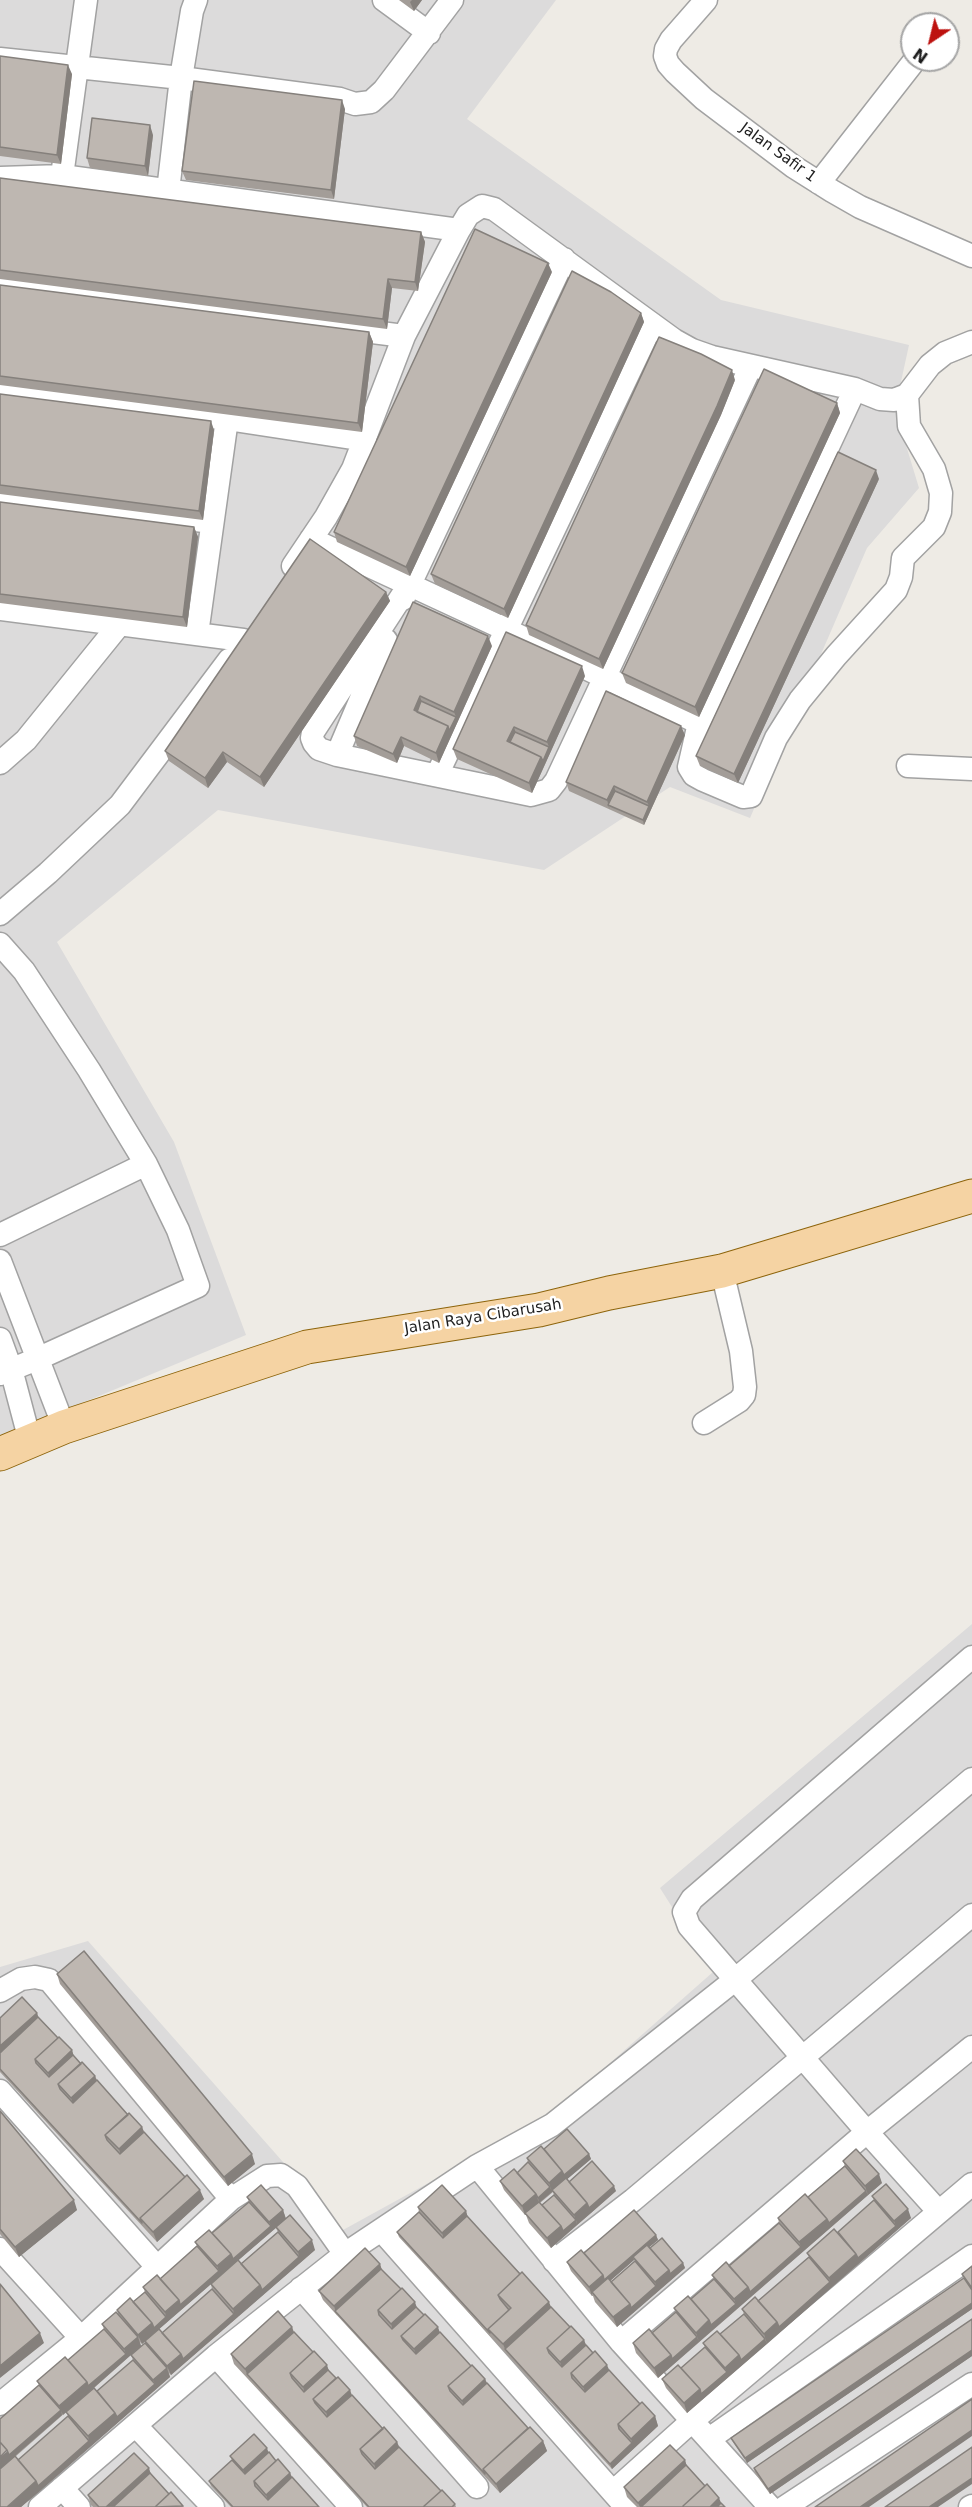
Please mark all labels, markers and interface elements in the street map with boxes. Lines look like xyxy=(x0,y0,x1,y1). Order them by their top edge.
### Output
north arrow xyxy=(900,12,960,72)
text: N xyxy=(910,44,931,67)
street label: Jalan Safir 1 xyxy=(736,119,820,187)
street label: Jalan Raya Cibarusah xyxy=(403,1296,563,1338)

